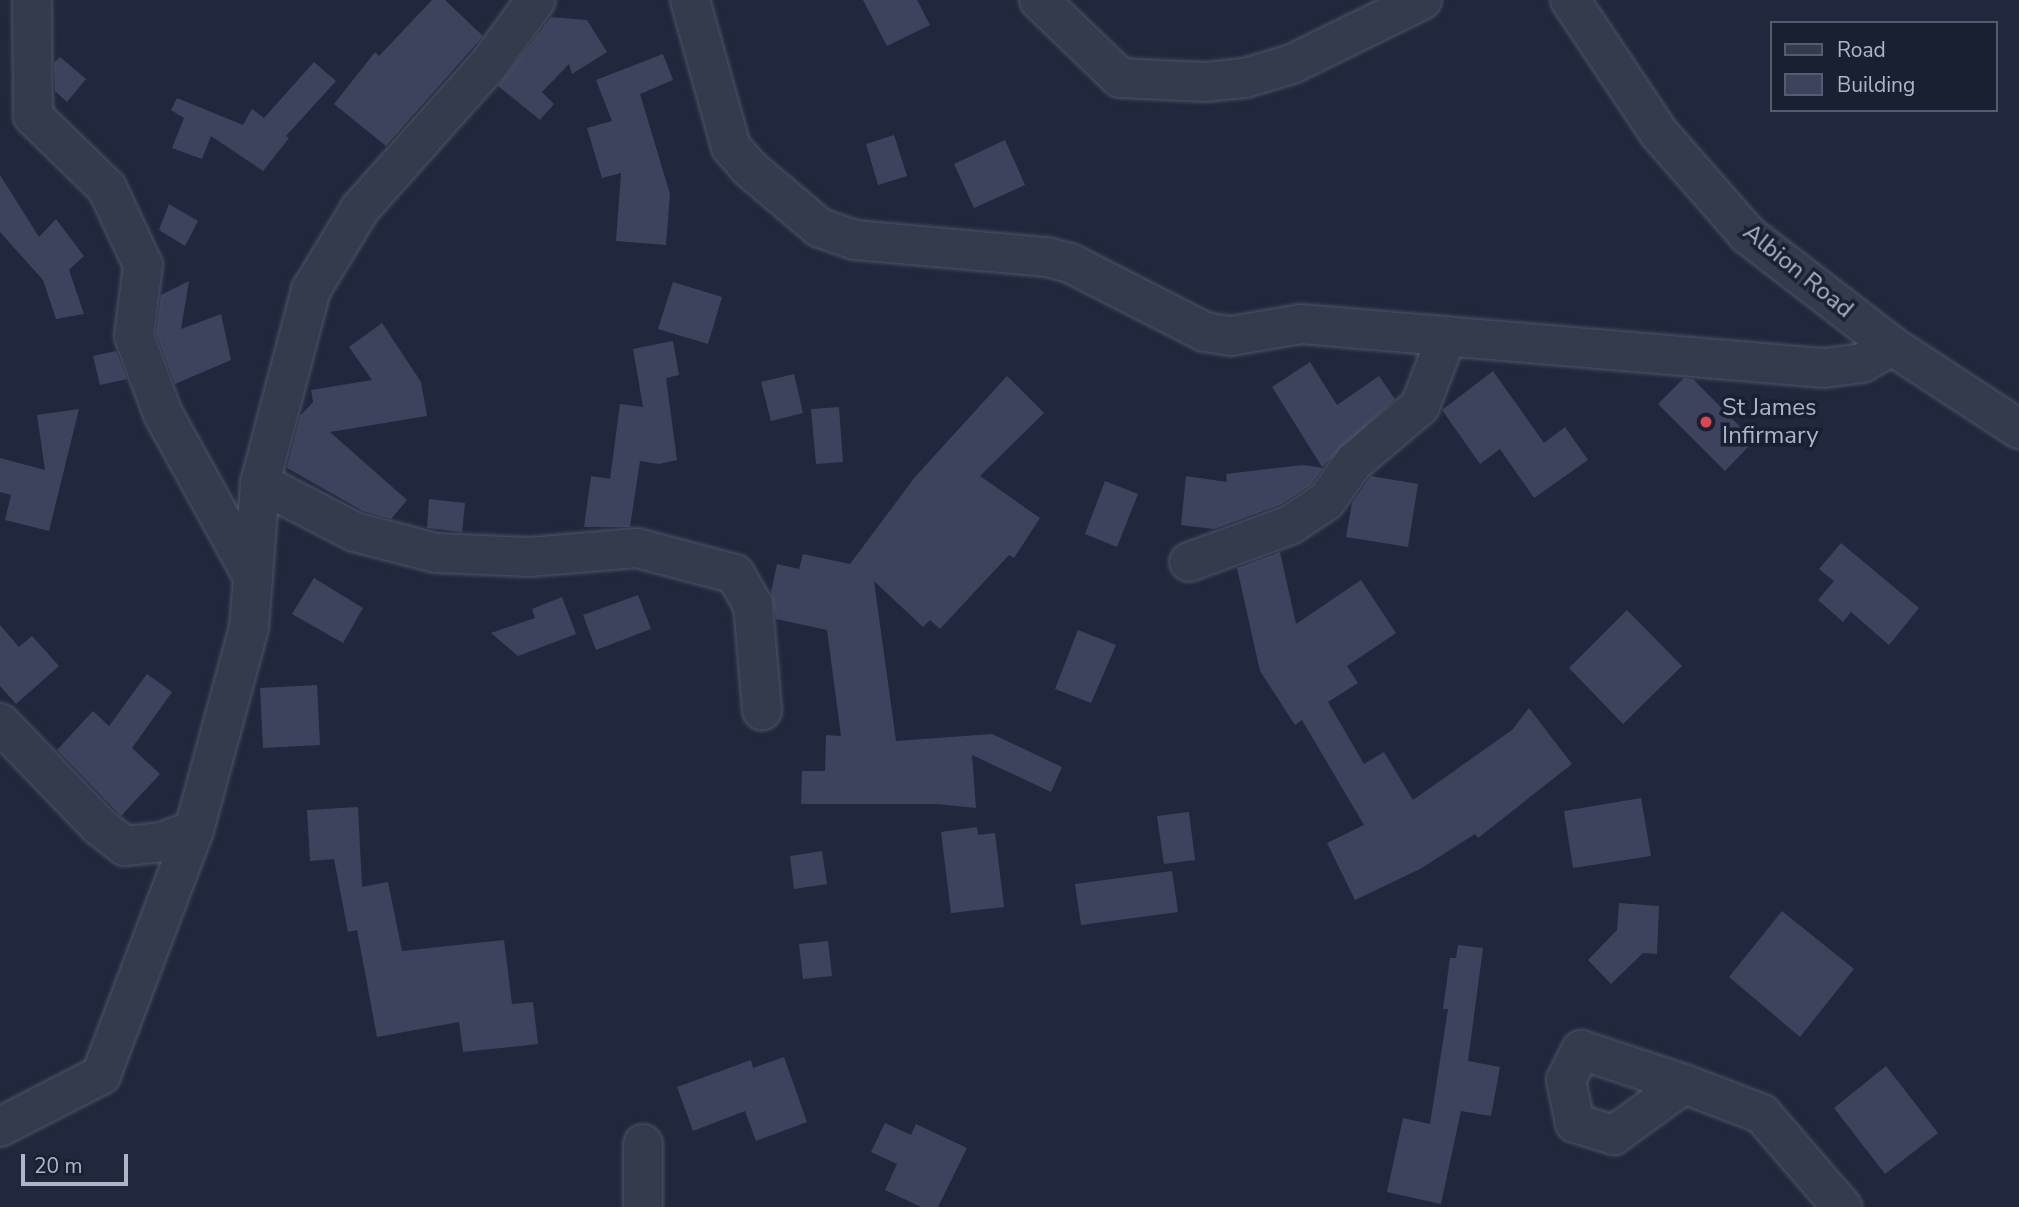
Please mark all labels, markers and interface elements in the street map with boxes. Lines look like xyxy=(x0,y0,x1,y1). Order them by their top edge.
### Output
legend xyxy=(1770,21,1998,112)
text: Road xyxy=(1837,36,1886,64)
text: Building xyxy=(1837,71,1915,99)
street label: Albion Road xyxy=(1737,218,1859,324)
place label: St James Infirmary xyxy=(1722,394,1819,450)
marker: St James Infirmary xyxy=(1696,412,1716,432)
scale bar xyxy=(24,1140,131,1184)
text: 20 m xyxy=(34,1152,83,1180)

